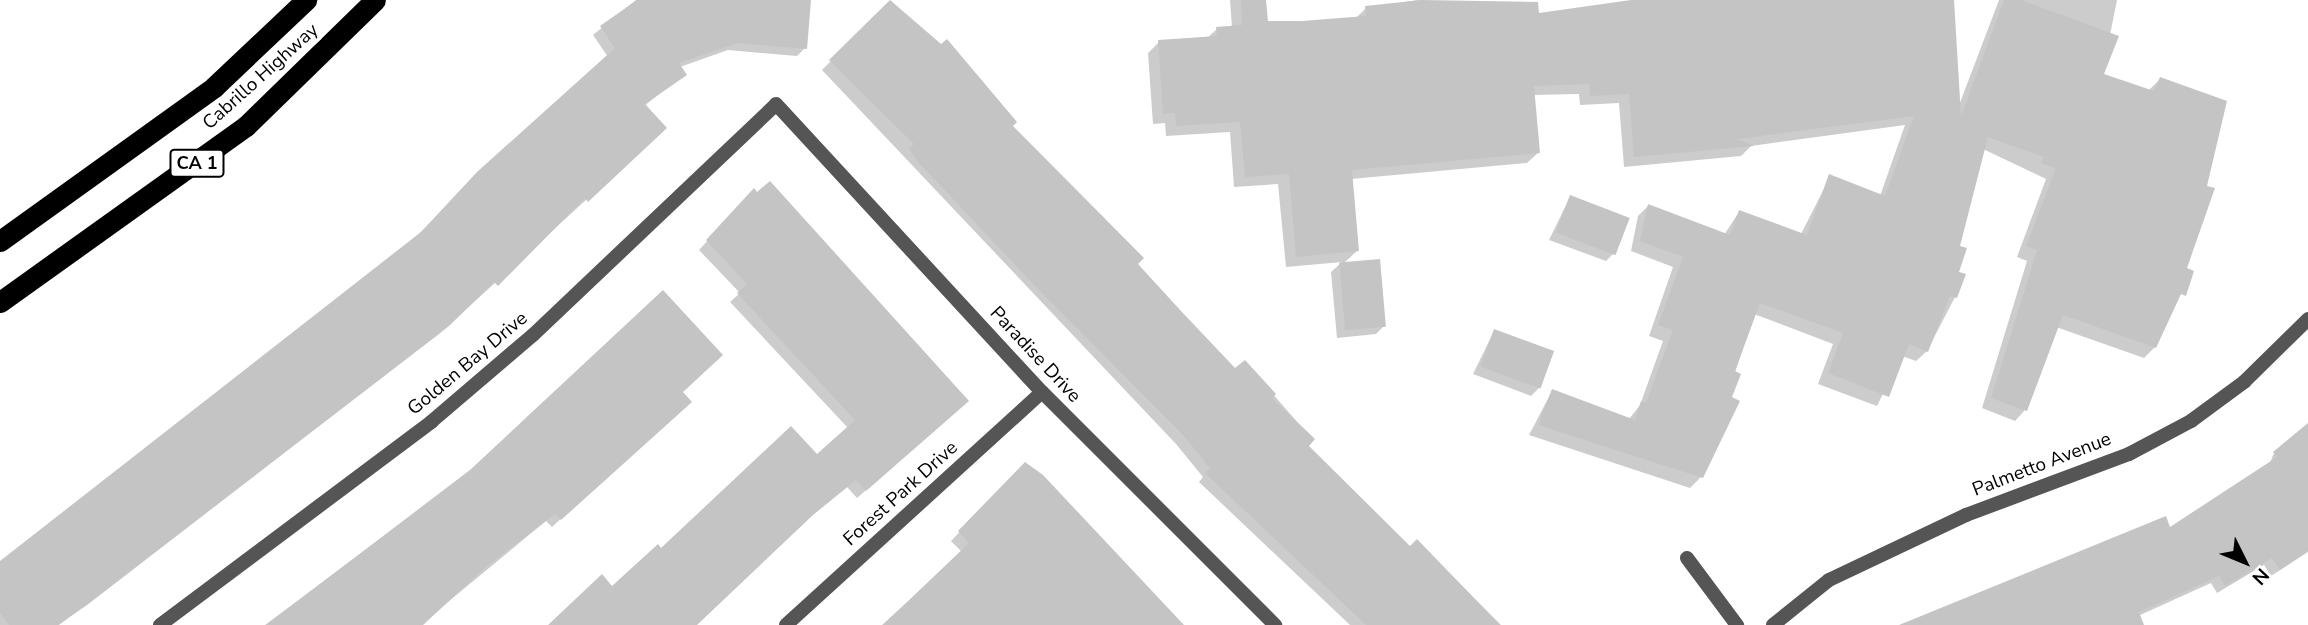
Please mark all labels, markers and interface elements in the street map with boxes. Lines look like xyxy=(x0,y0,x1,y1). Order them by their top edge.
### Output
street label: Cabrillo Highway xyxy=(199,19,323,135)
road number: CA 1 xyxy=(169,148,225,178)
street label: Paradise Drive xyxy=(985,302,1085,408)
street label: Golden Bay Drive xyxy=(403,307,533,421)
street label: Palmetto Avenue xyxy=(1969,428,2115,502)
street label: Forest Park Drive xyxy=(839,437,963,551)
north arrow xyxy=(2210,527,2280,597)
text: N xyxy=(2246,562,2275,590)

